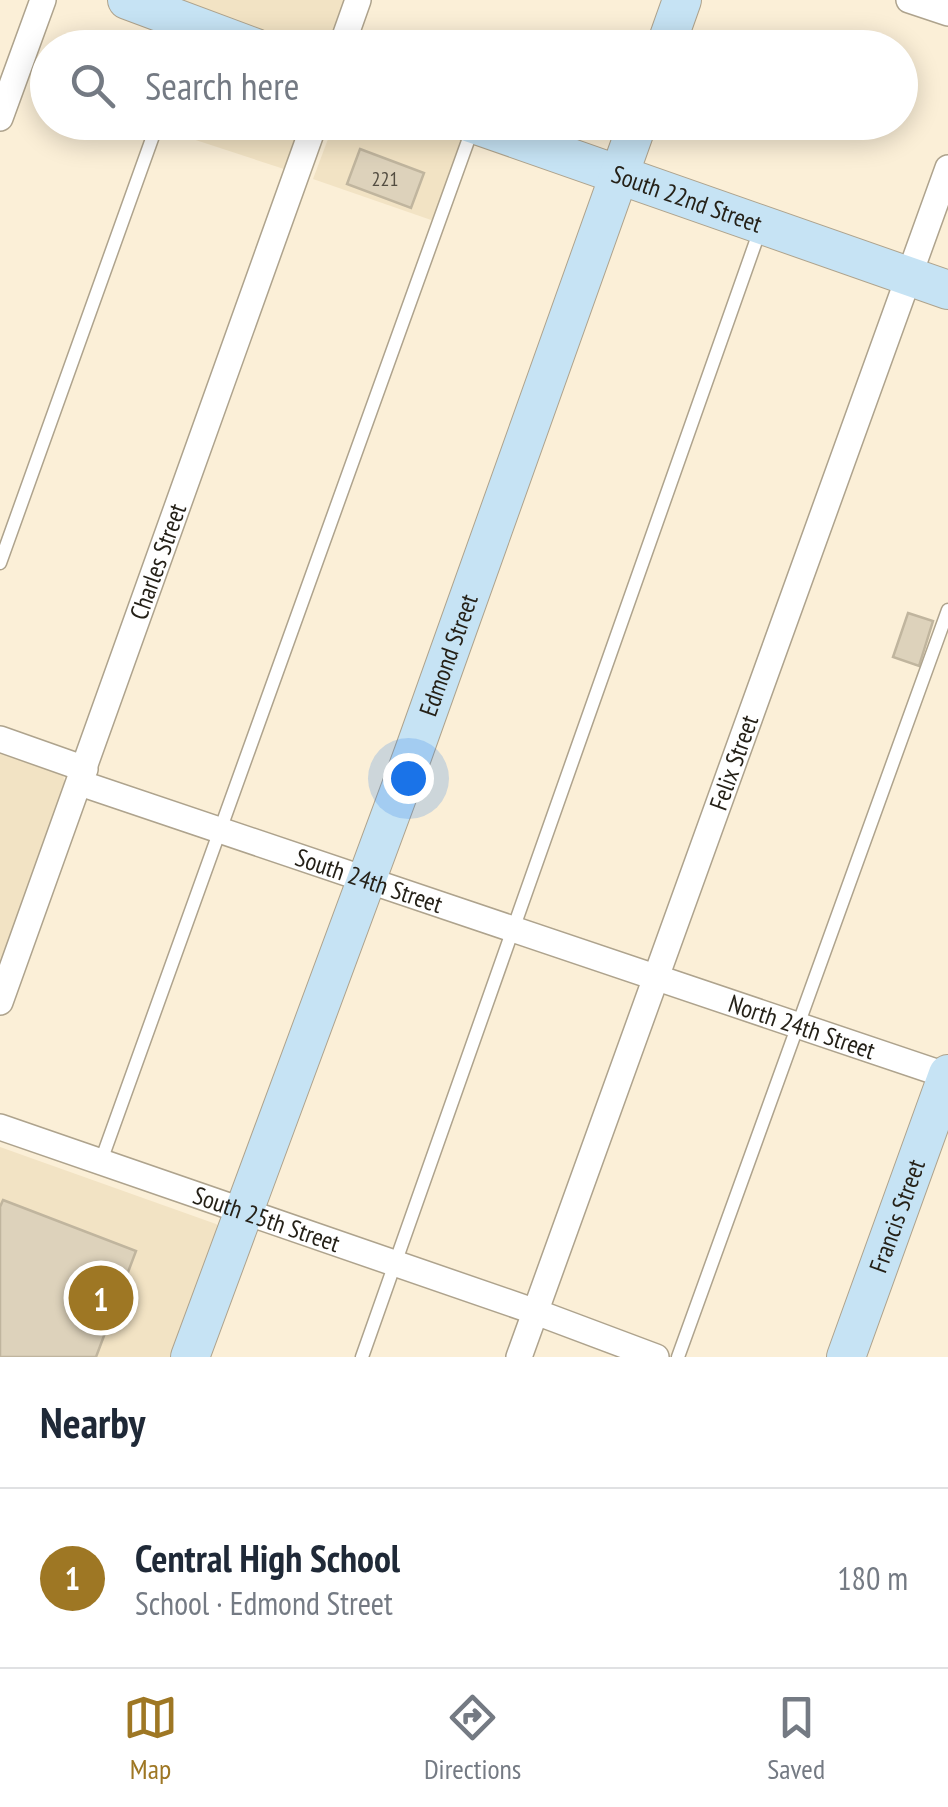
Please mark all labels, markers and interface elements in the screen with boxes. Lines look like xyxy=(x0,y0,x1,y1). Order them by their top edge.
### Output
search box xyxy=(30,30,918,140)
icon: search xyxy=(65,58,120,113)
text: Search here xyxy=(145,61,299,110)
street label: South 22nd Street xyxy=(608,158,766,240)
house number: 221 xyxy=(372,166,399,192)
street label: Charles Street xyxy=(122,499,193,624)
street label: Edmond Street xyxy=(412,589,485,720)
street label: Felix Street xyxy=(702,711,765,814)
your location xyxy=(383,753,434,804)
street label: South 24th Street xyxy=(291,841,447,920)
street label: North 24th Street xyxy=(725,987,879,1066)
street label: Francis Street xyxy=(862,1155,932,1277)
street label: South 25th Street xyxy=(189,1179,344,1259)
pin: 1 xyxy=(68,1260,134,1336)
text: Nearby xyxy=(40,1395,145,1450)
text: Central High School xyxy=(135,1533,400,1582)
text: 1 xyxy=(65,1557,80,1599)
text: 180 m xyxy=(837,1557,908,1599)
text: School · Edmond Street xyxy=(135,1582,393,1624)
tab: Map xyxy=(123,1690,178,1787)
tab: Directions xyxy=(424,1690,521,1787)
tab: Saved xyxy=(767,1690,825,1787)

